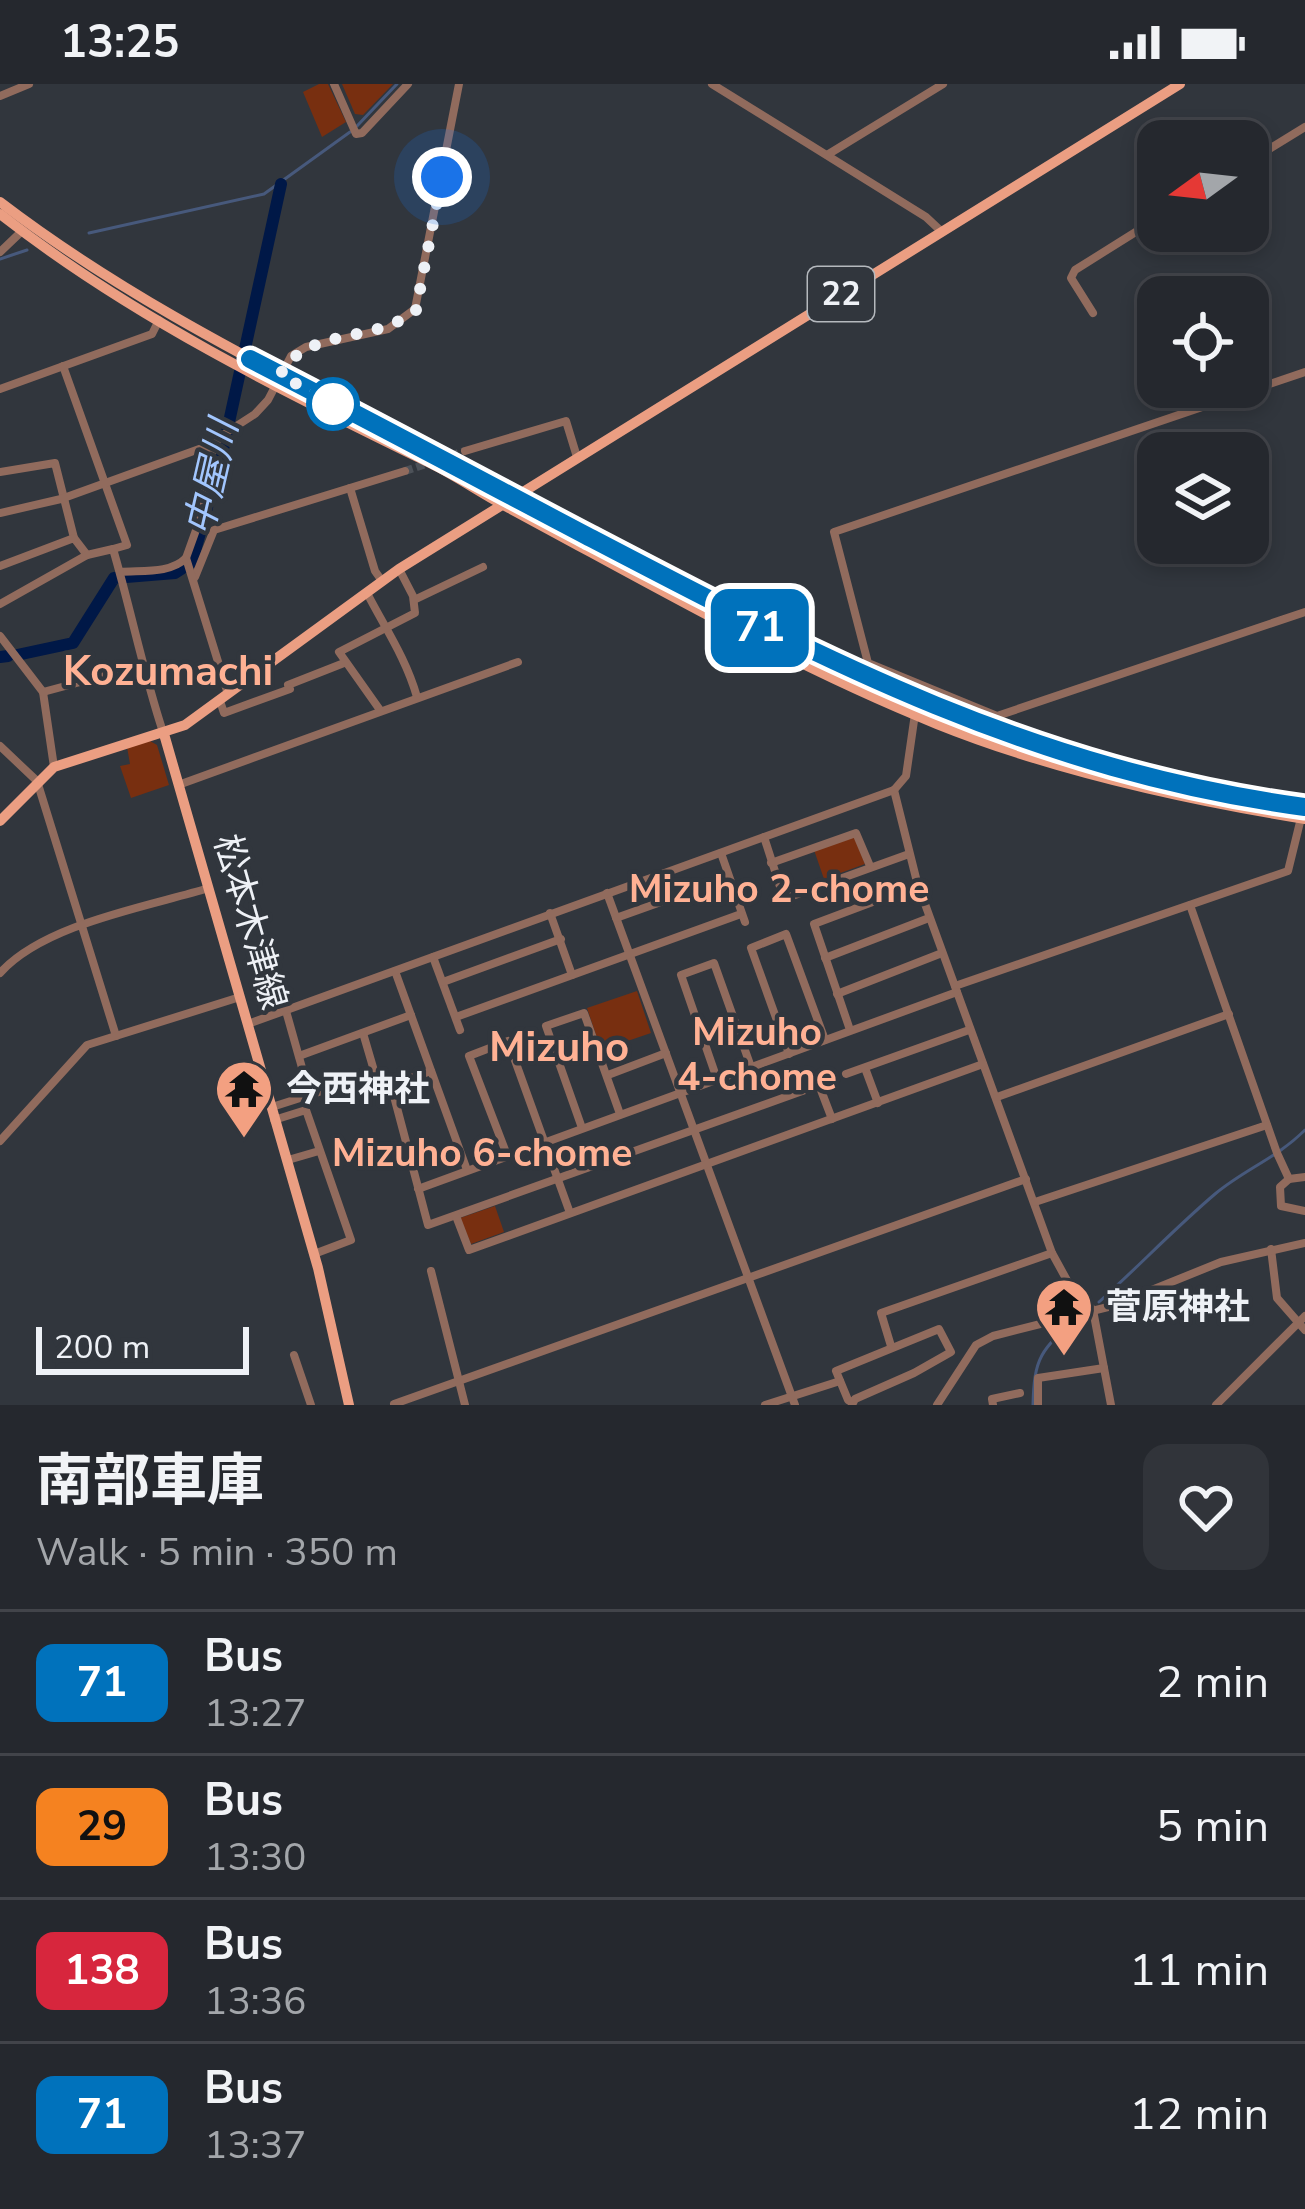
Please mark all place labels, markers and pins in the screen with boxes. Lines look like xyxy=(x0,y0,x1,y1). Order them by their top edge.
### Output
unlabelled marker xyxy=(308,379,358,429)
temple icon: 今西神社 xyxy=(213,1058,275,1140)
place label: 今西神社 xyxy=(286,1065,430,1114)
temple icon: 菅原神社 xyxy=(1033,1276,1095,1358)
place label: 菅原神社 xyxy=(1106,1283,1250,1332)

